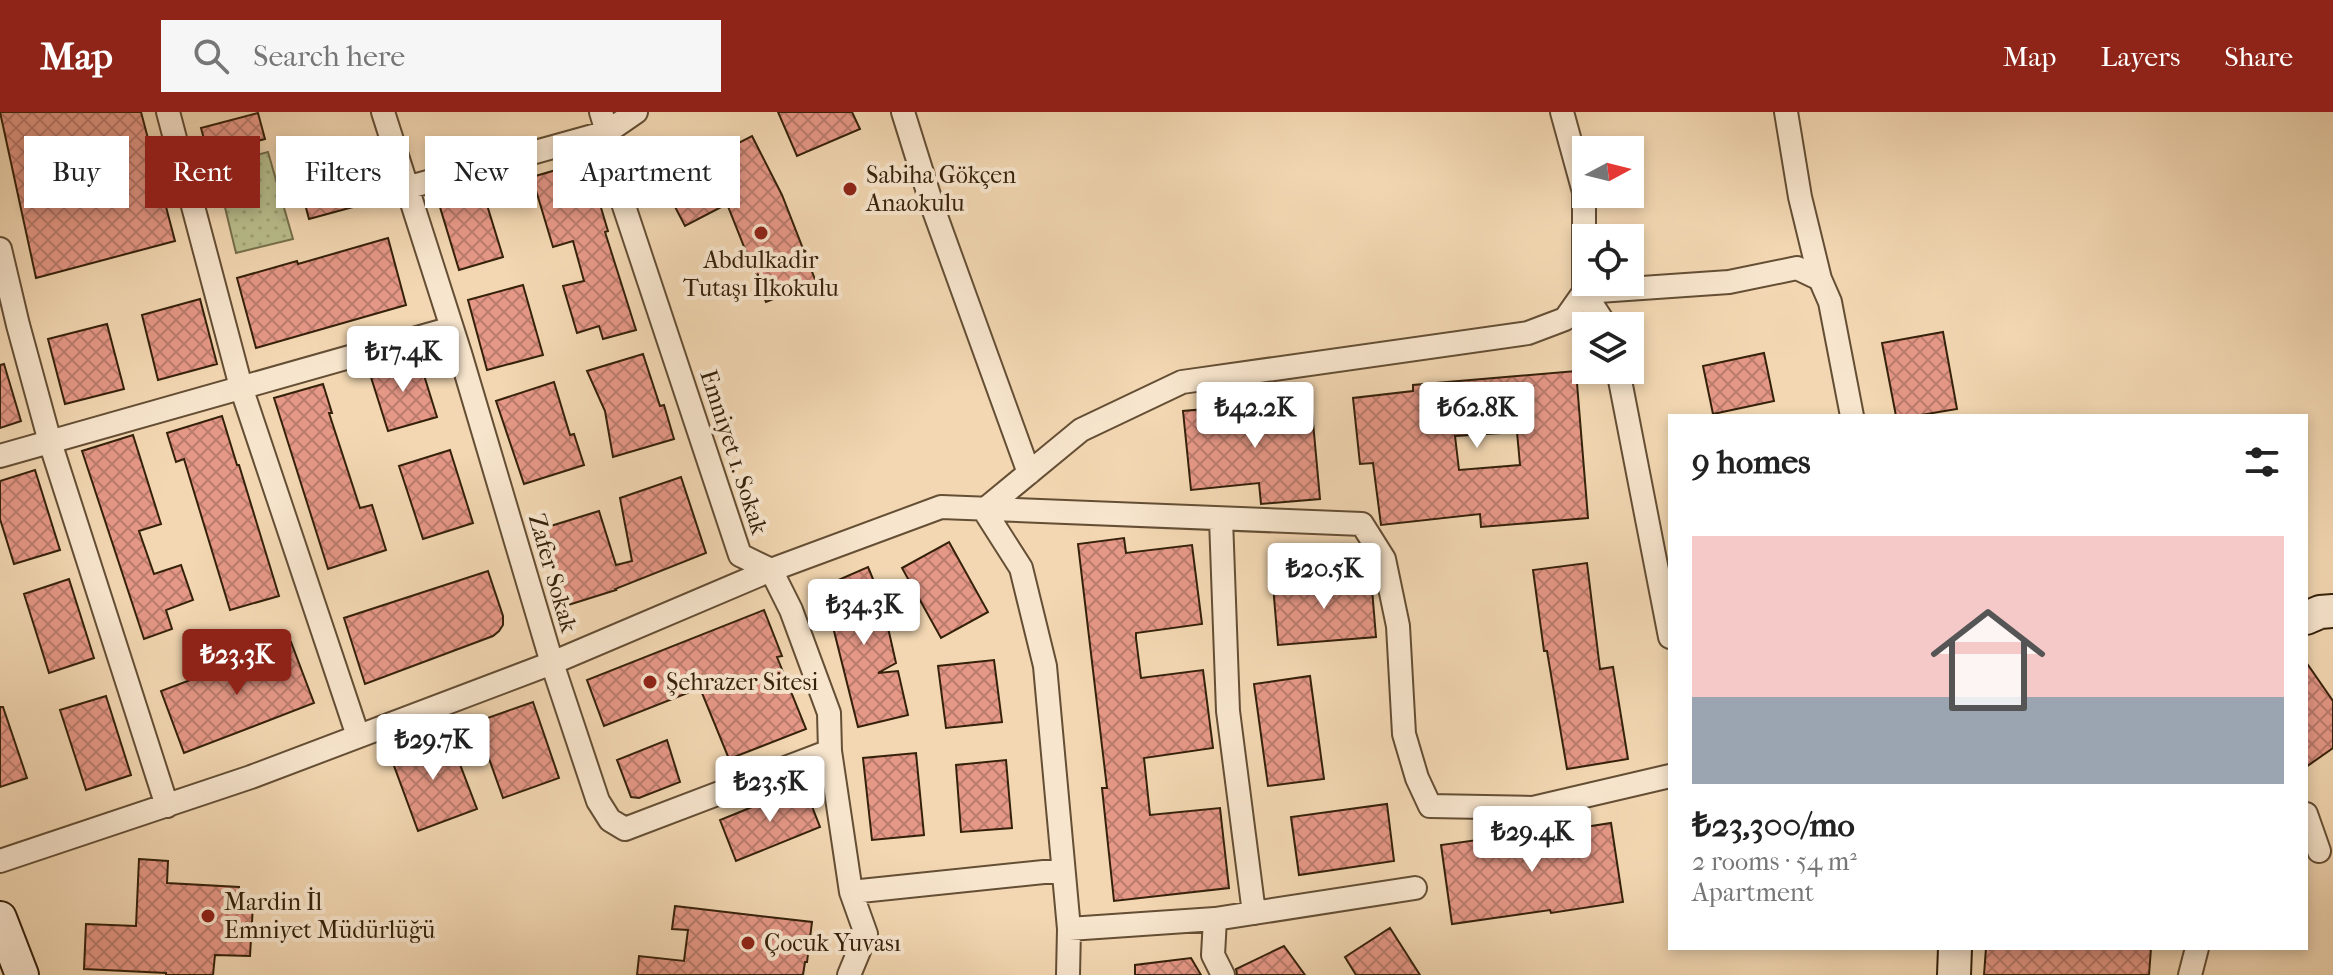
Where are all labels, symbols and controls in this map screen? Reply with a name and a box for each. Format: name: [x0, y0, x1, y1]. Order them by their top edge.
search box: [161, 20, 721, 92]
text: Map: [40, 34, 113, 79]
icon: search: [189, 34, 233, 78]
text: Search here: [253, 39, 405, 74]
text: Map: [2003, 40, 2056, 73]
text: Layers: [2100, 40, 2180, 73]
text: Share: [2224, 40, 2293, 73]
chip: Buy: [24, 136, 129, 208]
chip: Rent: [145, 136, 260, 208]
chip: Filters: [276, 136, 409, 208]
chip: New: [425, 136, 537, 208]
chip: Apartment: [553, 136, 740, 208]
north arrow: [1572, 136, 1644, 208]
map controls: [1572, 136, 1644, 384]
place label: Sabiha Gökçen Anaokulu: [865, 161, 1016, 217]
marker: Sabiha Gökçen Anaokulu: [841, 180, 859, 198]
marker: Abdulkadir Tutaşı İlkokulu: [752, 224, 770, 242]
button: locate: [1572, 224, 1644, 296]
place label: Abdulkadir Tutaşı İlkokulu: [683, 246, 839, 303]
button: layers: [1572, 312, 1644, 384]
pin: ₺17.4K: [338, 326, 468, 394]
text: ₺17.4K: [365, 336, 441, 367]
street label: Emniyet 1. Sokak: [694, 366, 774, 539]
pin: ₺42.2K: [1190, 382, 1320, 450]
pin: ₺62.8K: [1412, 382, 1542, 450]
text: ₺42.2K: [1215, 392, 1295, 423]
text: ₺62.8K: [1437, 392, 1517, 423]
icon: filters: [2240, 440, 2284, 484]
text: 9 homes: [1692, 442, 1811, 482]
street label: Zafer Sokak: [523, 510, 583, 636]
pin: ₺20.5K: [1259, 543, 1389, 611]
text: ₺20.5K: [1286, 553, 1362, 584]
pin: ₺34.3K: [799, 579, 929, 647]
icon: home: [1916, 588, 2060, 732]
text: ₺34.3K: [826, 589, 902, 620]
pin: ₺23.3K: [172, 629, 302, 697]
text: ₺23.3K: [200, 639, 274, 670]
place label: Şehrazer Sitesi: [666, 668, 818, 696]
marker: Şehrazer Sitesi: [641, 673, 659, 691]
pin: ₺29.7K: [368, 714, 498, 782]
text: ₺29.7K: [395, 724, 471, 755]
pin: ₺23.5K: [705, 756, 835, 824]
text: ₺23.5K: [733, 766, 807, 797]
text: ₺23,300/mo: [1692, 805, 1855, 845]
pin: ₺29.4K: [1467, 806, 1597, 874]
text: ₺29.4K: [1491, 816, 1573, 847]
text: 2 rooms · 54 m²: [1692, 846, 1857, 877]
text: Apartment: [1692, 877, 1814, 908]
place label: Mardin İl Emniyet Müdürlüğü: [224, 887, 436, 944]
marker: Mardin İl Emniyet Müdürlüğü: [199, 907, 217, 925]
place label: Çocuk Yuvası: [764, 929, 901, 957]
marker: Çocuk Yuvası: [739, 934, 757, 952]

